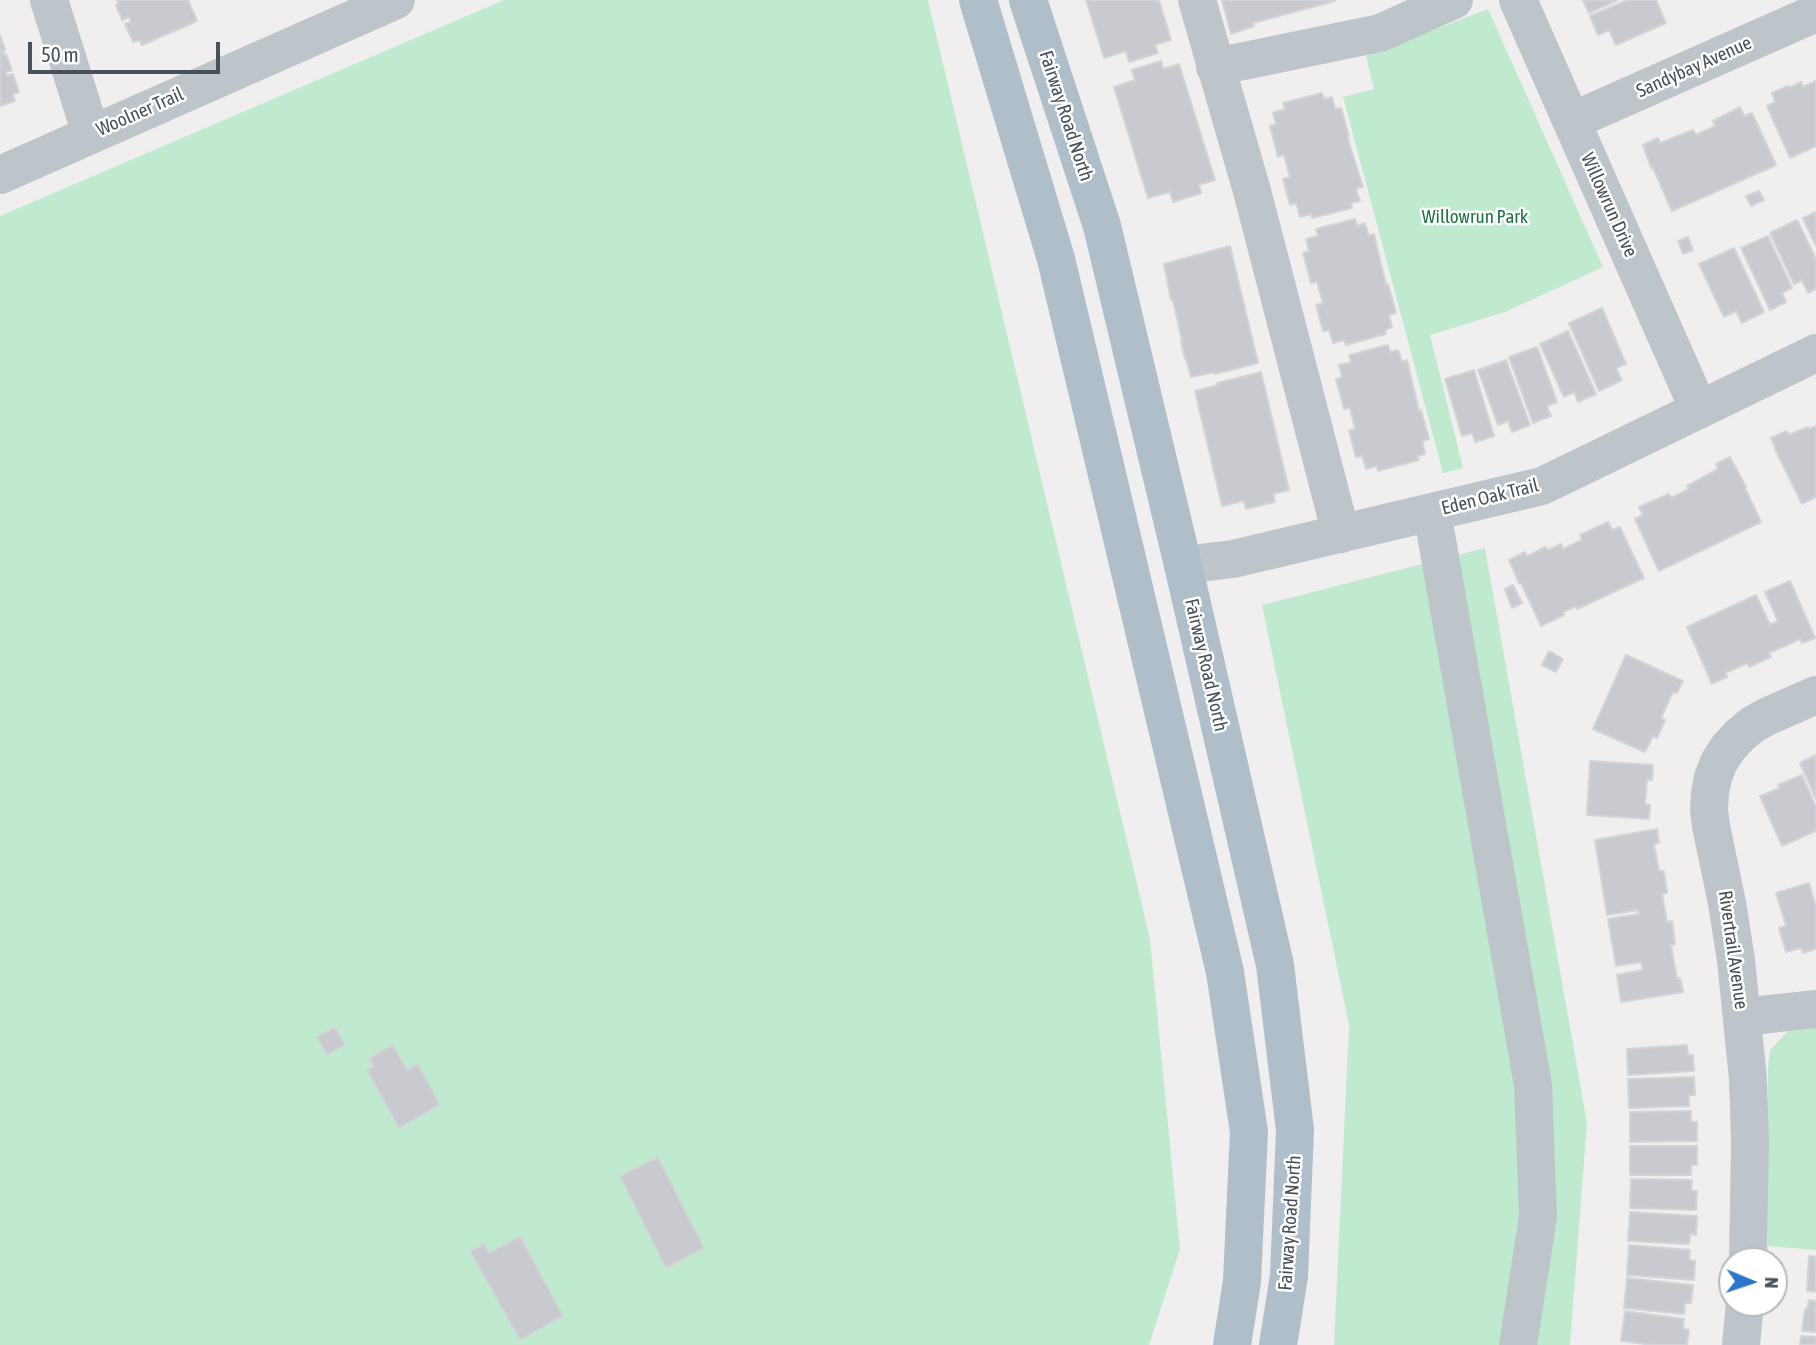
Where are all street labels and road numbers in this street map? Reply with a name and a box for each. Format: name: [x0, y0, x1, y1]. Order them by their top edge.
street label: Sandybay Avenue: [1633, 31, 1755, 103]
street label: Fairway Road North: [1034, 48, 1098, 184]
street label: Woolner Trail: [93, 83, 187, 141]
street label: Willowrun Drive: [1576, 149, 1642, 261]
street label: Eden Oak Trail: [1439, 474, 1541, 520]
street label: Fairway Road North: [1180, 596, 1232, 734]
street label: Rivertrail Avenue: [1713, 889, 1753, 1011]
street label: Fairway Road North: [1274, 1155, 1306, 1291]

